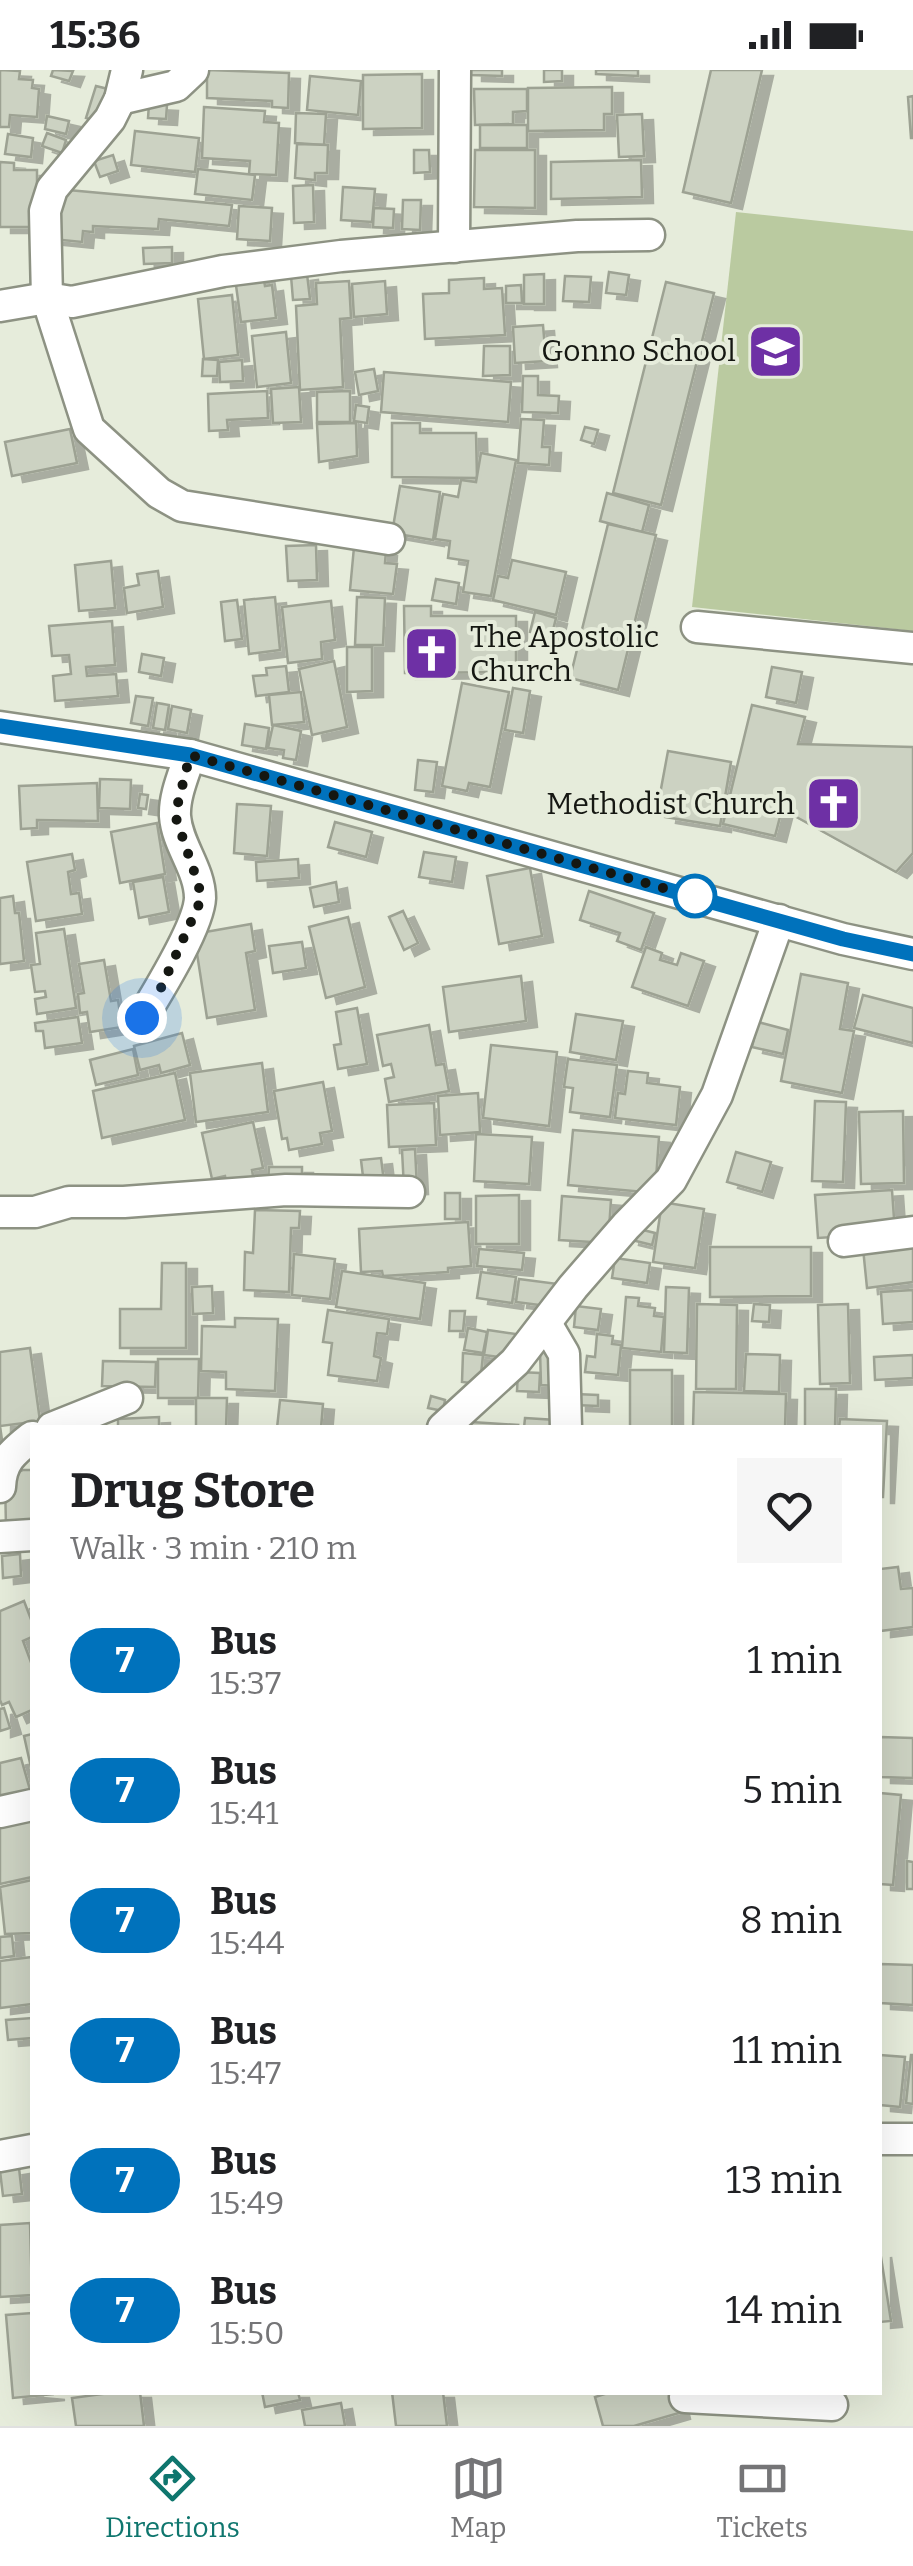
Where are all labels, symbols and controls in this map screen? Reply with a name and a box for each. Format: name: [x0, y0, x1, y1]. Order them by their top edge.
text: 15:36: [50, 12, 140, 58]
school or university icon: Gonno School: [745, 321, 805, 381]
place label: Gonno School: [541, 333, 736, 369]
place label: The Apostolic Church: [470, 619, 659, 689]
church icon: The Apostolic Church: [401, 624, 461, 684]
church icon: Methodist Church: [804, 774, 864, 834]
place label: Methodist Church: [546, 786, 795, 822]
unlabelled marker: [674, 875, 716, 917]
your location: [117, 993, 167, 1043]
button: heart: [737, 1458, 842, 1563]
text: Drug Store: [70, 1462, 315, 1520]
text: Walk · 3 min · 210 m: [70, 1529, 357, 1567]
text: Bus: [210, 1618, 277, 1664]
text: 1 min: [747, 1637, 842, 1683]
text: 7: [116, 1639, 134, 1681]
text: 15:37: [210, 1664, 281, 1702]
text: Bus: [210, 1748, 277, 1794]
text: 5 min: [742, 1767, 842, 1813]
text: 7: [116, 1769, 134, 1811]
text: 15:41: [210, 1794, 279, 1832]
text: Bus: [210, 1878, 277, 1924]
text: 8 min: [740, 1897, 842, 1943]
text: 7: [116, 1899, 134, 1941]
text: 15:44: [210, 1924, 284, 1962]
text: Bus: [210, 2008, 277, 2054]
text: 11 min: [732, 2027, 842, 2073]
text: 7: [116, 2029, 134, 2071]
text: 15:47: [210, 2054, 281, 2092]
text: Bus: [210, 2138, 277, 2184]
text: 13 min: [726, 2157, 842, 2203]
text: 7: [116, 2159, 134, 2201]
text: 15:49: [210, 2184, 284, 2222]
text: Bus: [210, 2268, 277, 2314]
text: 14 min: [725, 2287, 842, 2333]
text: 7: [116, 2289, 134, 2331]
text: 15:50: [210, 2314, 284, 2352]
tab: Directions: [105, 2451, 240, 2544]
tab: Map: [450, 2451, 506, 2544]
tab: Tickets: [717, 2451, 808, 2544]

